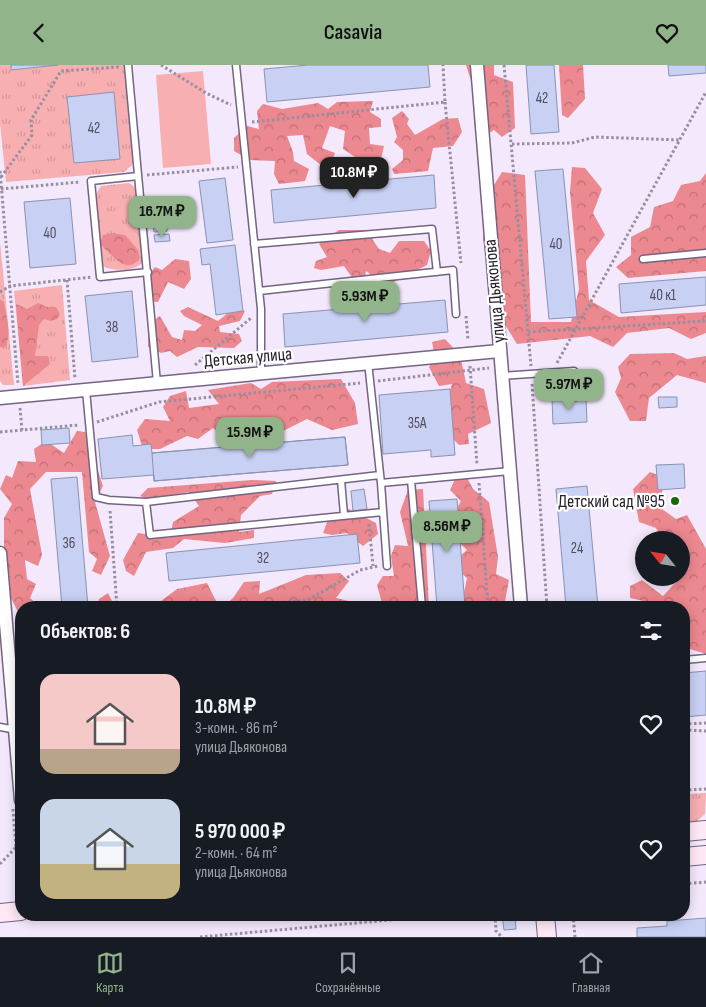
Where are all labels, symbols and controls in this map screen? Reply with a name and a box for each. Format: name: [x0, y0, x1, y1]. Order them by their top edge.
icon: back: [25, 19, 53, 47]
text: Casavia: [324, 19, 382, 46]
icon: heart: [653, 19, 681, 47]
house number: 42: [536, 89, 548, 108]
house number: 42: [88, 119, 100, 138]
pin: 10.8M ₽: [308, 157, 400, 199]
text: 10.8M ₽: [331, 163, 377, 182]
pin: 16.7M ₽: [116, 195, 208, 238]
text: 16.7M ₽: [139, 202, 185, 221]
house number: 40: [44, 224, 56, 243]
house number: 40: [550, 235, 562, 254]
street label: улица Дьяконова: [480, 238, 509, 344]
pin: 5.93M ₽: [319, 281, 411, 323]
house number: 40 к1: [650, 286, 677, 305]
text: 5.93M ₽: [341, 287, 389, 306]
house number: 38: [106, 318, 118, 337]
street label: Детская улица: [203, 343, 293, 372]
pin: 5.97M ₽: [523, 369, 615, 411]
text: 5.97M ₽: [546, 375, 592, 394]
house number: 35А: [408, 414, 427, 433]
pin: 15.9M ₽: [204, 417, 296, 459]
text: 15.9M ₽: [227, 423, 273, 442]
place label: Детский сад №95: [558, 491, 665, 512]
marker: Детский сад №95: [669, 495, 681, 507]
pin: 8.56M ₽: [401, 511, 493, 553]
text: 8.56M ₽: [423, 517, 471, 536]
north arrow: [635, 531, 690, 586]
map controls: [635, 531, 690, 586]
house number: 36: [63, 534, 75, 553]
house number: 24: [571, 539, 583, 558]
house number: 32: [257, 549, 269, 568]
icon: filters: [637, 617, 665, 645]
text: Объектов: 6: [40, 619, 130, 644]
icon: home: [80, 694, 140, 754]
text: 10.8M ₽: [195, 694, 256, 719]
icon: heart: [637, 710, 665, 738]
text: 3-комн. · 86 m²: [195, 719, 278, 738]
text: улица Дьяконова: [195, 738, 287, 757]
icon: home: [80, 819, 140, 879]
text: 5 970 000 ₽: [195, 819, 285, 844]
icon: heart: [637, 835, 665, 863]
text: 2-комн. · 64 m²: [195, 844, 278, 863]
text: улица Дьяконова: [195, 863, 287, 882]
tab: Карта: [96, 949, 124, 996]
tab: Сохранённые: [315, 949, 381, 996]
tab: Главная: [572, 949, 610, 996]

